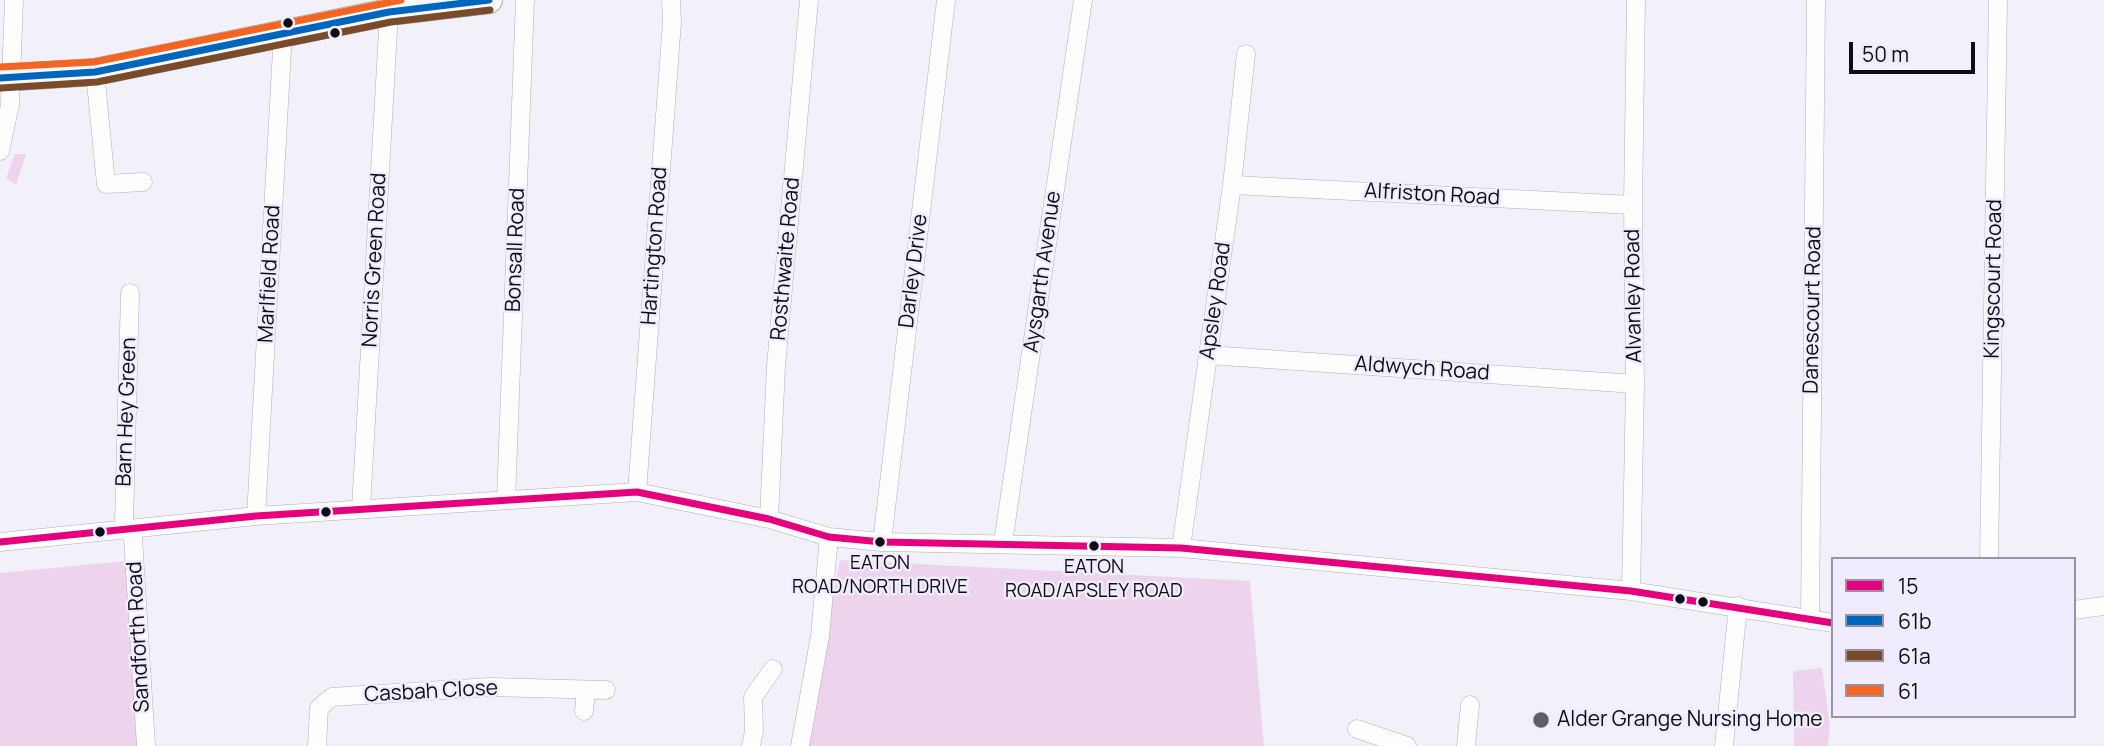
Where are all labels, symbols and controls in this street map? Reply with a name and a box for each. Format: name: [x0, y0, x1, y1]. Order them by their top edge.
unlabelled marker: [281, 16, 295, 30]
unlabelled marker: [328, 26, 342, 40]
scale bar: [1852, 28, 1978, 72]
text: 50 m: [1862, 40, 1909, 68]
street label: Hartington Road: [637, 166, 673, 326]
street label: Norris Green Road: [358, 172, 392, 348]
street label: Rosthwaite Road: [766, 176, 806, 342]
street label: Alfriston Road: [1363, 179, 1501, 211]
street label: Bonsall Road: [501, 187, 531, 313]
street label: Aysgarth Avenue: [1019, 190, 1067, 354]
street label: Kingscourt Road: [1980, 199, 2008, 359]
street label: Marlfield Road: [254, 204, 286, 344]
street label: Darley Drive: [895, 213, 933, 329]
street label: Danescourt Road: [1799, 226, 1827, 394]
street label: Alvanley Road: [1620, 229, 1648, 363]
street label: Apsley Road: [1195, 240, 1237, 362]
street label: Barn Hey Green: [112, 337, 142, 487]
street label: Aldwych Road: [1354, 352, 1490, 386]
unlabelled marker: [319, 505, 333, 519]
unlabelled marker: [93, 525, 107, 539]
marker: EATON ROAD/NORTH DRIVE: [873, 535, 887, 549]
marker: EATON ROAD/APSLEY ROAD: [1087, 539, 1101, 553]
place label: EATON ROAD/NORTH DRIVE: [792, 553, 968, 597]
place label: EATON ROAD/APSLEY ROAD: [1005, 557, 1183, 601]
legend: [1831, 557, 2076, 718]
street label: Sandforth Road: [122, 561, 156, 713]
text: 15: [1898, 572, 1918, 600]
unlabelled marker: [1673, 592, 1687, 606]
unlabelled marker: [1696, 595, 1710, 609]
text: 61b: [1898, 607, 1931, 635]
text: 61a: [1898, 642, 1931, 670]
street label: Casbah Close: [363, 676, 499, 708]
text: 61: [1898, 677, 1919, 705]
place label: Alder Grange Nursing Home: [1557, 707, 1823, 733]
marker: Alder Grange Nursing Home: [1531, 710, 1551, 730]

